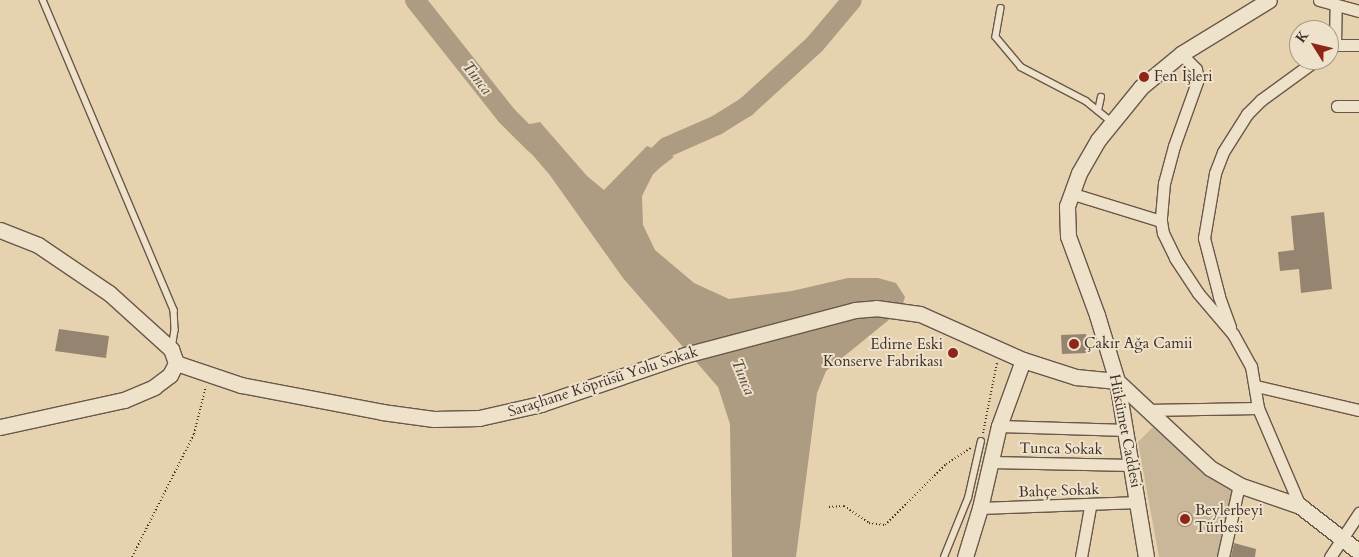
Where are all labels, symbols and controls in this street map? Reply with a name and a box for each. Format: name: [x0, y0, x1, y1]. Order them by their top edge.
north arrow: [1289, 20, 1339, 70]
text: K: [1291, 26, 1313, 47]
water label: Tunca: [458, 57, 496, 99]
place label: Fen İşleri: [1154, 68, 1212, 86]
marker: Fen İşleri: [1138, 71, 1150, 83]
place label: Edirne Eski Konserve Fabrikası: [823, 335, 943, 370]
place label: Çakır Ağa Camii: [1084, 335, 1192, 353]
marker: Çakır Ağa Camii: [1068, 338, 1080, 350]
street label: Saraçhane Köprüsü Yolu Sokak: [506, 343, 700, 421]
marker: Edirne Eski Konserve Fabrikası: [947, 347, 959, 359]
water label: Tunca: [727, 356, 759, 398]
street label: Hükümet Caddesi: [1105, 373, 1145, 489]
street label: Tunca Sokak: [1019, 439, 1103, 459]
street label: Bahçe Sokak: [1018, 481, 1100, 501]
place label: Beylerbeyi Türbesi: [1195, 501, 1263, 536]
marker: Beylerbeyi Türbesi: [1179, 513, 1191, 525]

